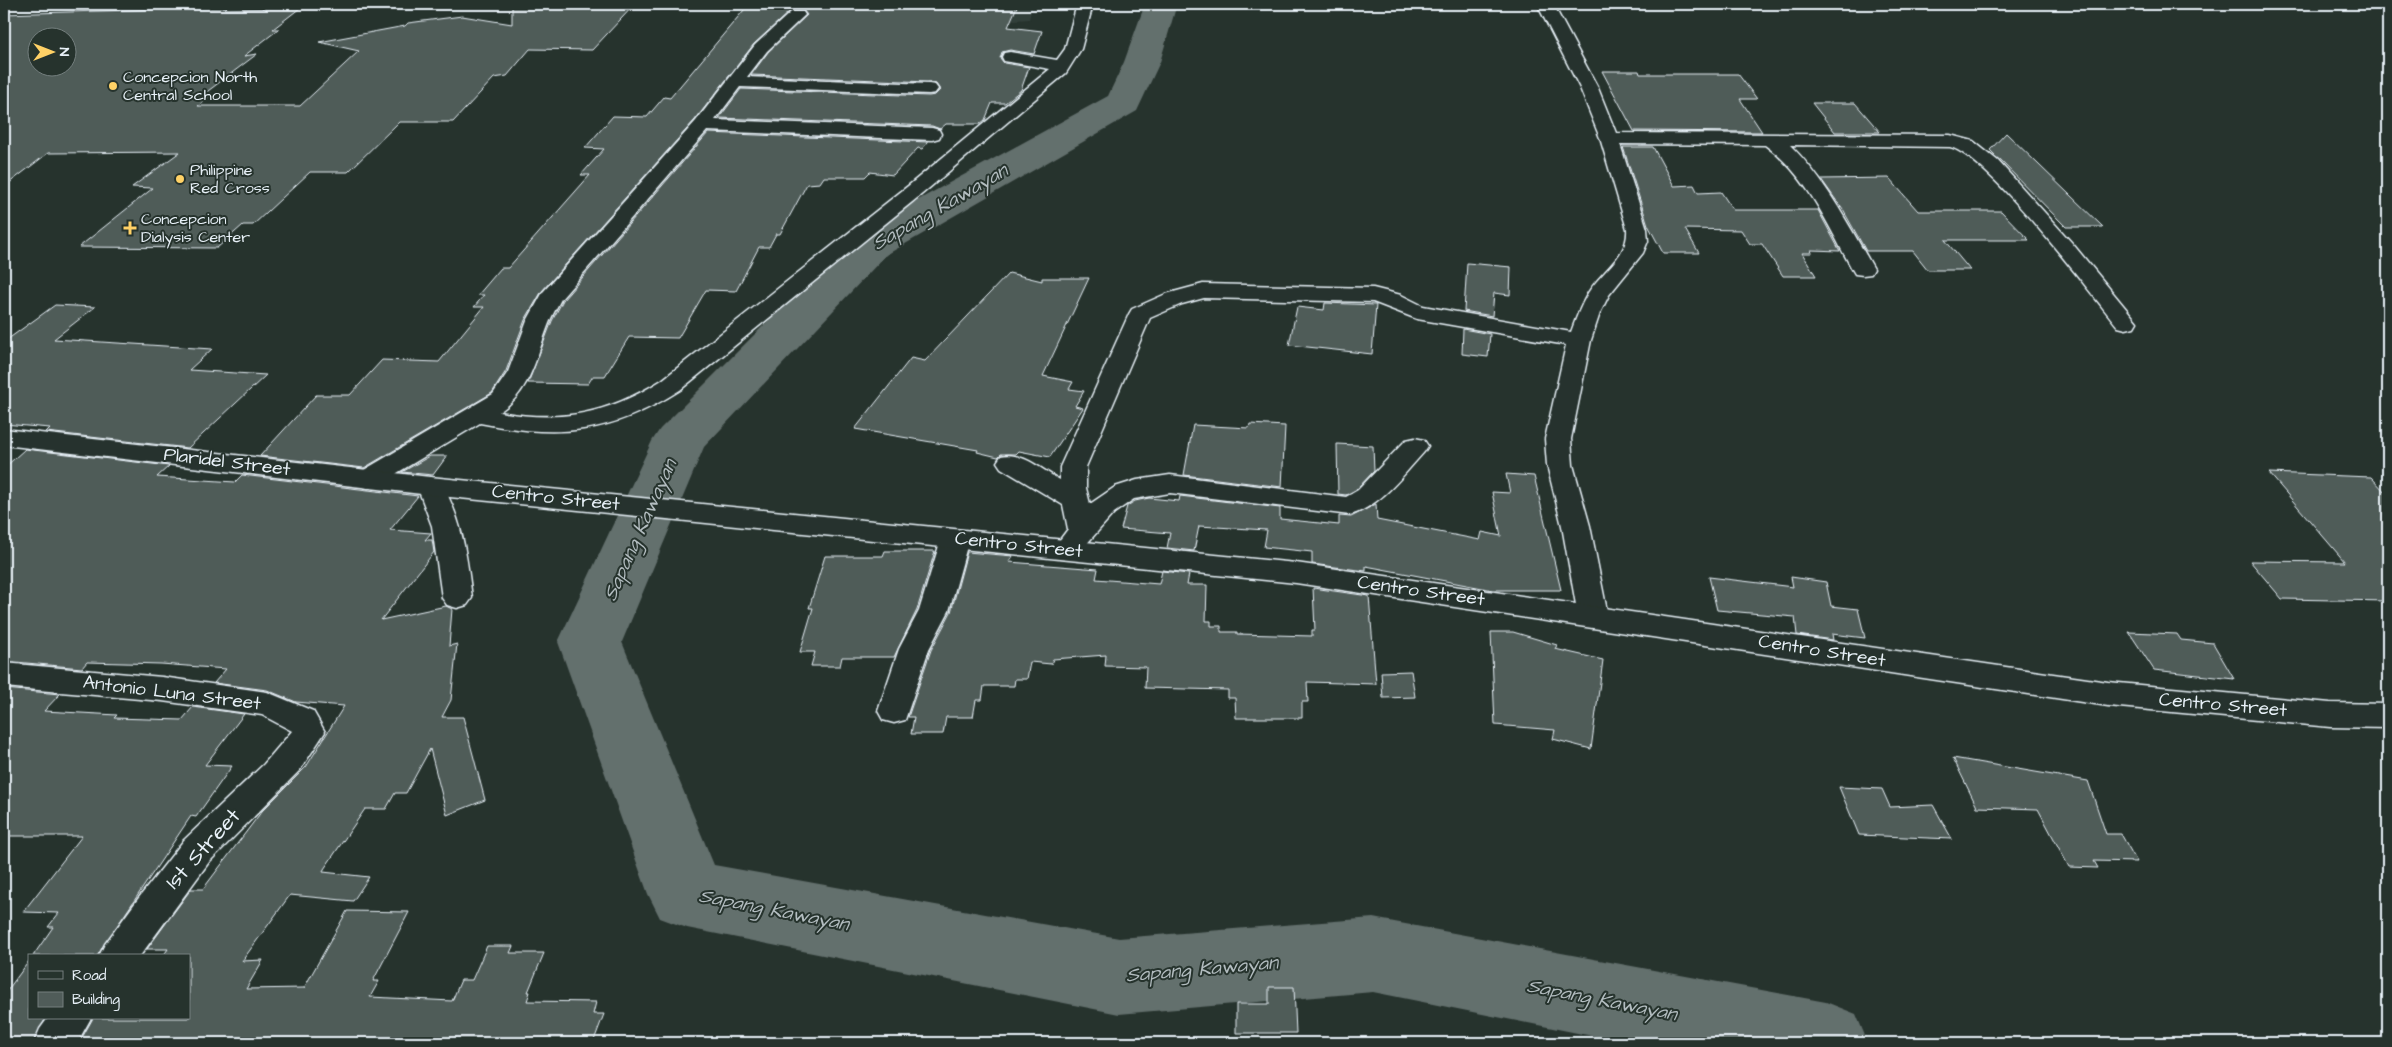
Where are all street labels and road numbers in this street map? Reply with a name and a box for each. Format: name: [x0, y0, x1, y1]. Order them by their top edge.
street label: Plaridel Street: [162, 441, 292, 483]
street label: Centro Street: [491, 478, 622, 518]
street label: Centro Street: [954, 525, 1085, 565]
street label: Centro Street: [1356, 569, 1487, 613]
street label: Centro Street: [1757, 628, 1888, 674]
street label: Antonio Luna Street: [82, 669, 263, 717]
street label: Centro Street: [2158, 686, 2288, 724]
street label: 1st Street: [158, 802, 248, 896]

